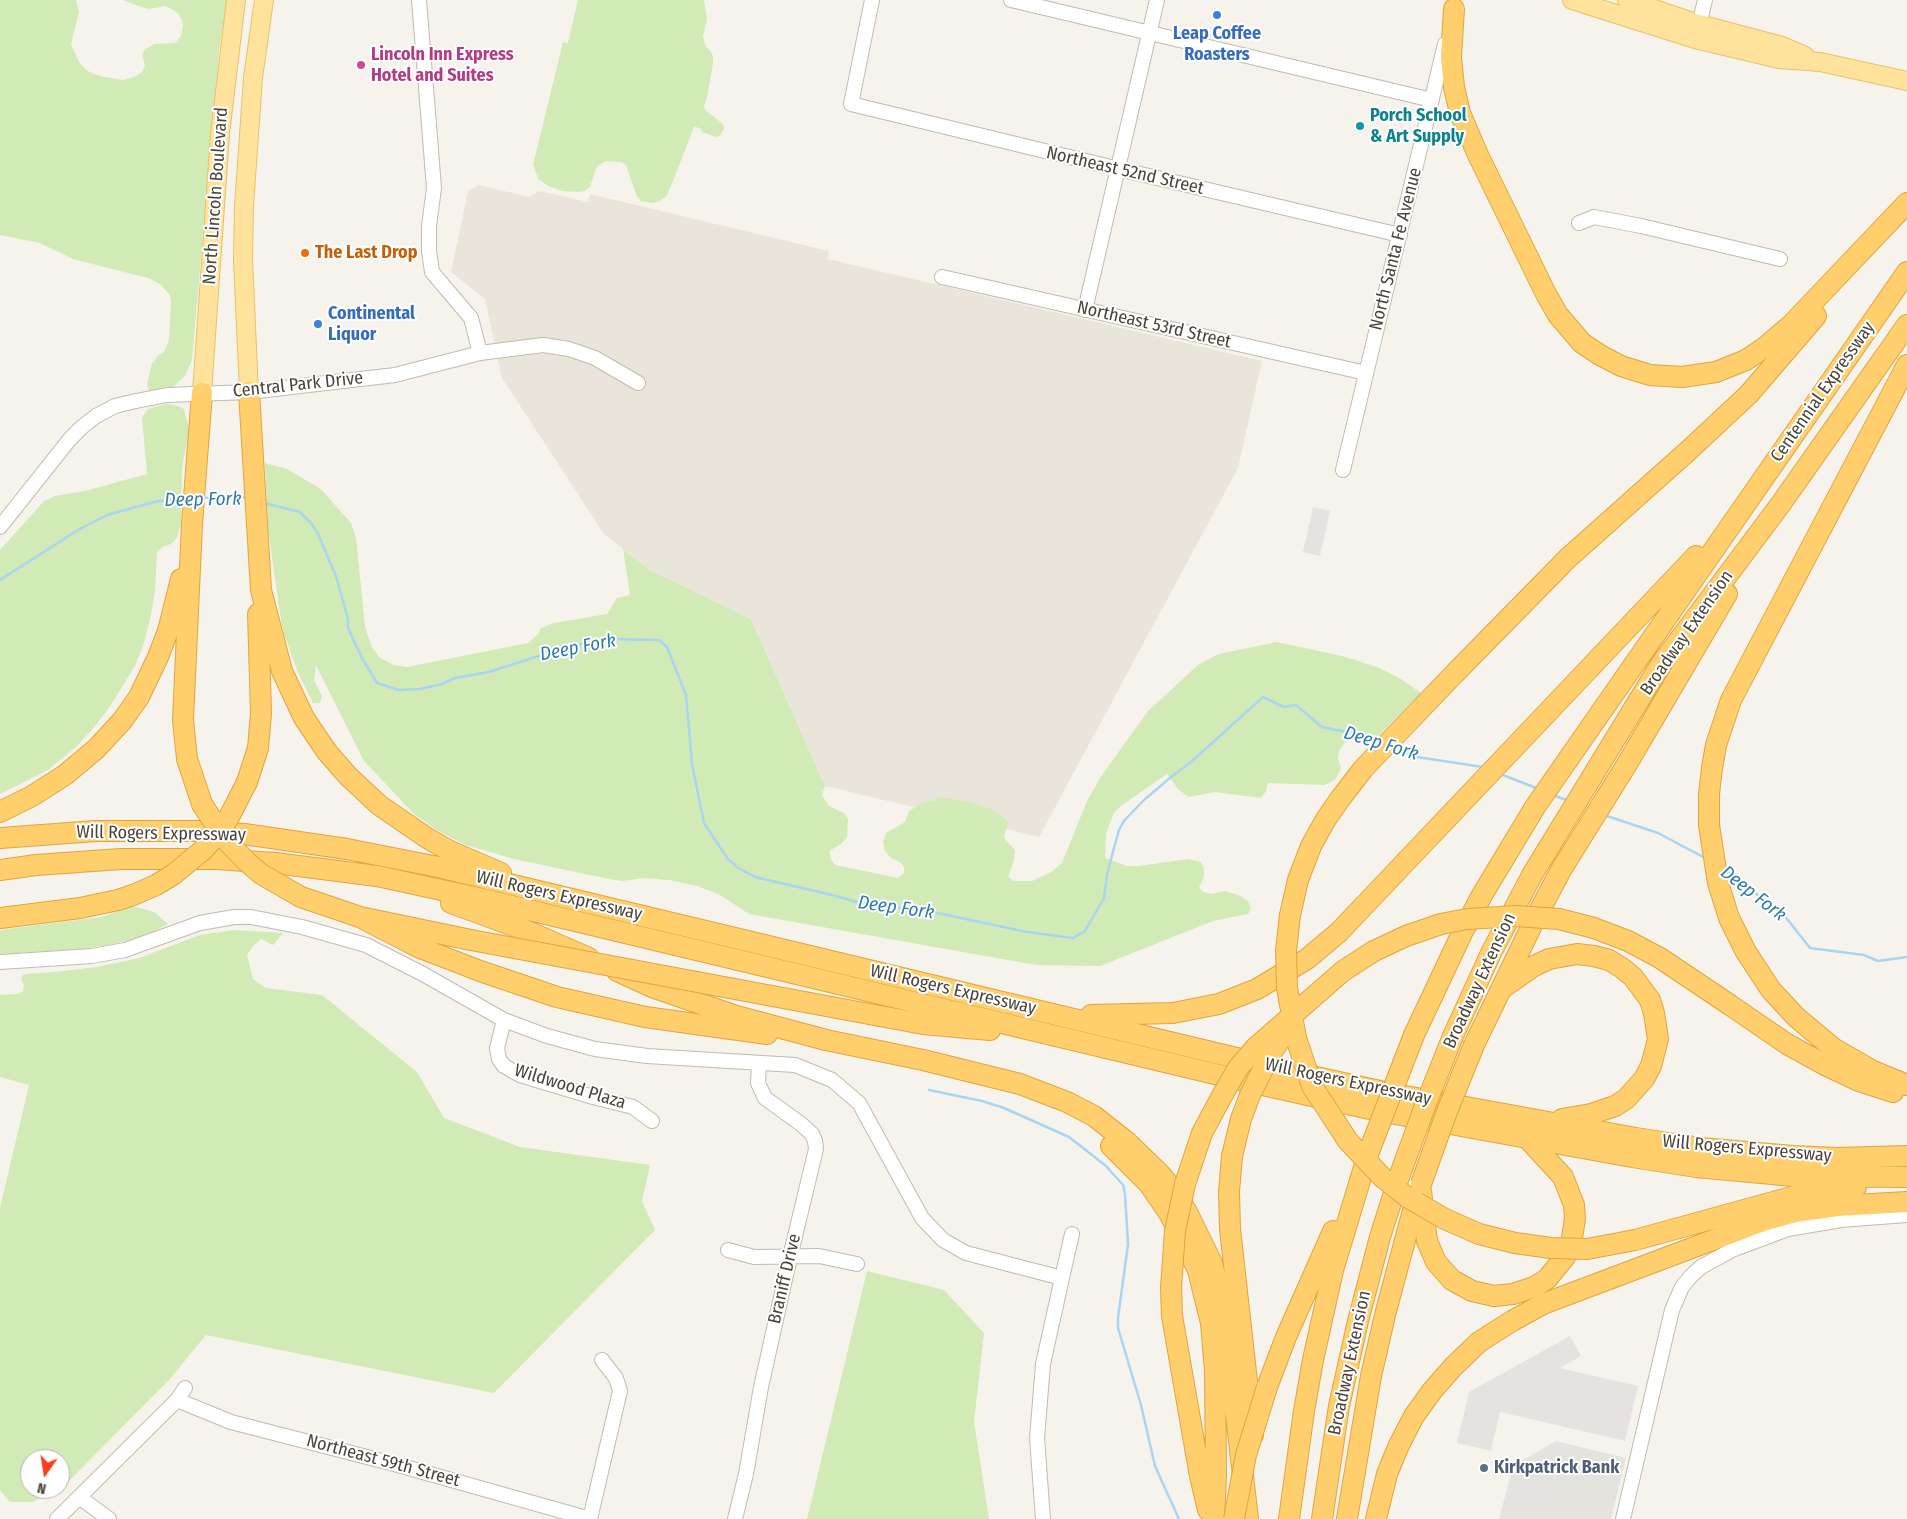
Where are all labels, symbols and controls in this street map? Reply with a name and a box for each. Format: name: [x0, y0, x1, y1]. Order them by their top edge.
marker: Leap Coffee Roasters: [1211, 9, 1223, 21]
place label: Leap Coffee Roasters: [1173, 23, 1261, 66]
place label: Lincoln Inn Express Hotel and Suites: [371, 44, 514, 86]
marker: Lincoln Inn Express Hotel and Suites: [355, 59, 367, 71]
place label: Porch School & Art Supply: [1370, 105, 1467, 148]
street label: North Lincoln Boulevard: [199, 107, 233, 285]
marker: Porch School & Art Supply: [1354, 120, 1366, 132]
street label: Northeast 52nd Street: [1044, 142, 1206, 200]
street label: North Santa Fe Avenue: [1365, 165, 1427, 333]
place label: The Last Drop: [315, 242, 417, 264]
marker: The Last Drop: [299, 247, 311, 259]
street label: Northeast 53rd Street: [1075, 297, 1233, 353]
place label: Continental Liquor: [328, 303, 415, 346]
marker: Continental Liquor: [312, 318, 324, 330]
street label: Centennial Expressway: [1766, 318, 1880, 466]
street label: Central Park Drive: [232, 367, 364, 403]
water label: Deep Fork: [164, 488, 242, 512]
street label: Broadway Extension: [1636, 566, 1738, 700]
water label: Deep Fork: [538, 629, 618, 667]
water label: Deep Fork: [1341, 722, 1421, 766]
street label: Will Rogers Expressway: [76, 822, 246, 846]
water label: Deep Fork: [1716, 861, 1790, 927]
street label: Will Rogers Expressway: [474, 866, 644, 926]
water label: Deep Fork: [856, 891, 936, 925]
street label: Broadway Extension: [1439, 910, 1521, 1052]
street label: Will Rogers Expressway: [868, 960, 1038, 1020]
street label: Will Rogers Expressway: [1263, 1054, 1433, 1110]
street label: Wildwood Plaza: [512, 1060, 628, 1114]
street label: Will Rogers Expressway: [1662, 1131, 1832, 1167]
street label: Braniff Drive: [764, 1232, 806, 1326]
street label: Broadway Extension: [1324, 1289, 1376, 1437]
street label: Northeast 59th Street: [304, 1430, 462, 1492]
north arrow: [20, 1449, 70, 1499]
place label: Kirkpatrick Bank: [1494, 1457, 1619, 1479]
marker: Kirkpatrick Bank: [1478, 1462, 1490, 1474]
text: N: [36, 1479, 48, 1497]

